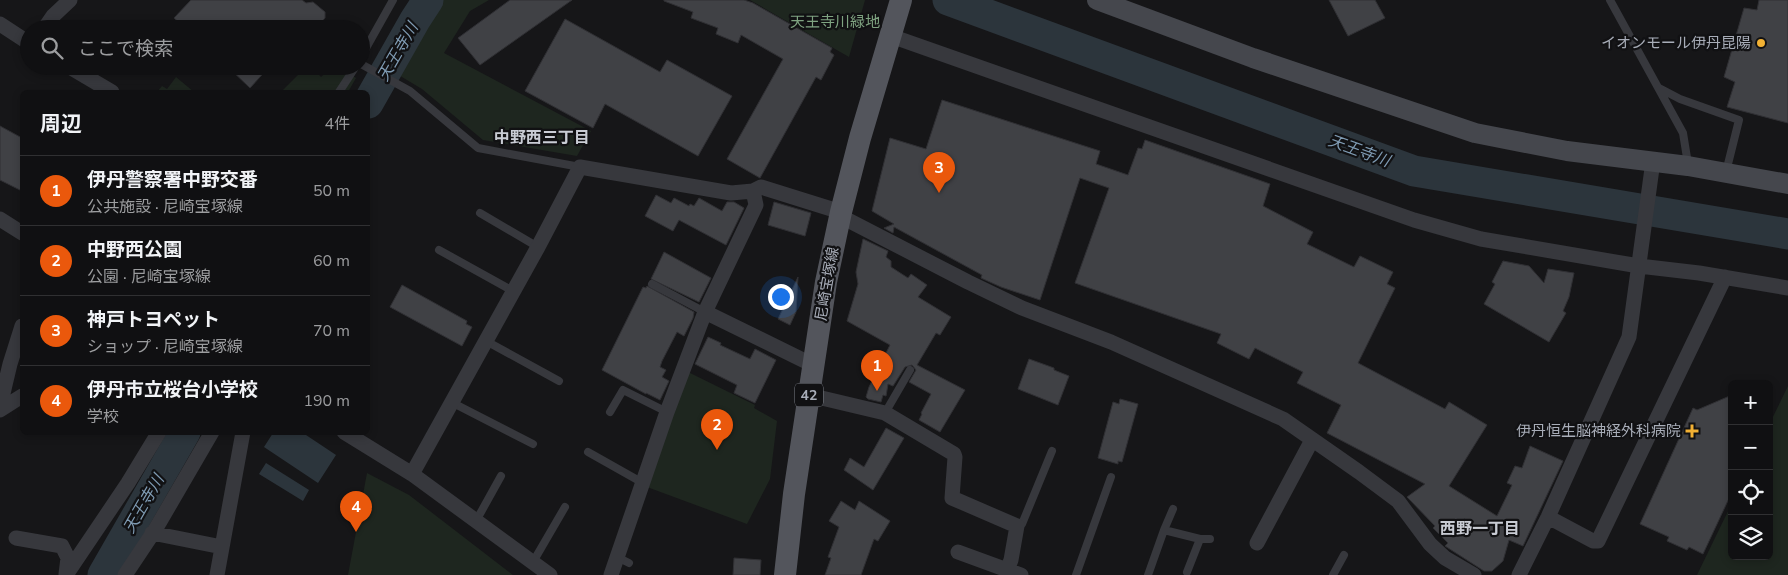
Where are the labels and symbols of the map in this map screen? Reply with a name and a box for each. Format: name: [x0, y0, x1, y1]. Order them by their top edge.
park label: 天王寺川緑地: [790, 12, 880, 32]
water label: 天王寺川: [372, 17, 425, 85]
place label: イオンモール伊丹昆陽: [1601, 33, 1751, 53]
marker: イオンモール伊丹昆陽: [1755, 37, 1767, 49]
district label: 中野西三丁目: [494, 127, 590, 149]
water label: 天王寺川: [1325, 130, 1395, 173]
pin: 3: [923, 152, 955, 193]
street label: 尼崎宝塚線: [811, 245, 843, 323]
your location: [768, 284, 794, 310]
pin: 1: [861, 350, 893, 391]
road number: 42: [795, 384, 823, 406]
pin: 2: [701, 409, 733, 450]
place label: 伊丹恒生脳神経外科病院: [1516, 421, 1681, 441]
marker: 伊丹恒生脳神経外科病院: [1685, 424, 1699, 438]
water label: 天王寺川: [118, 469, 171, 537]
pin: 4: [340, 491, 372, 532]
district label: 西野一丁目: [1440, 518, 1520, 540]

